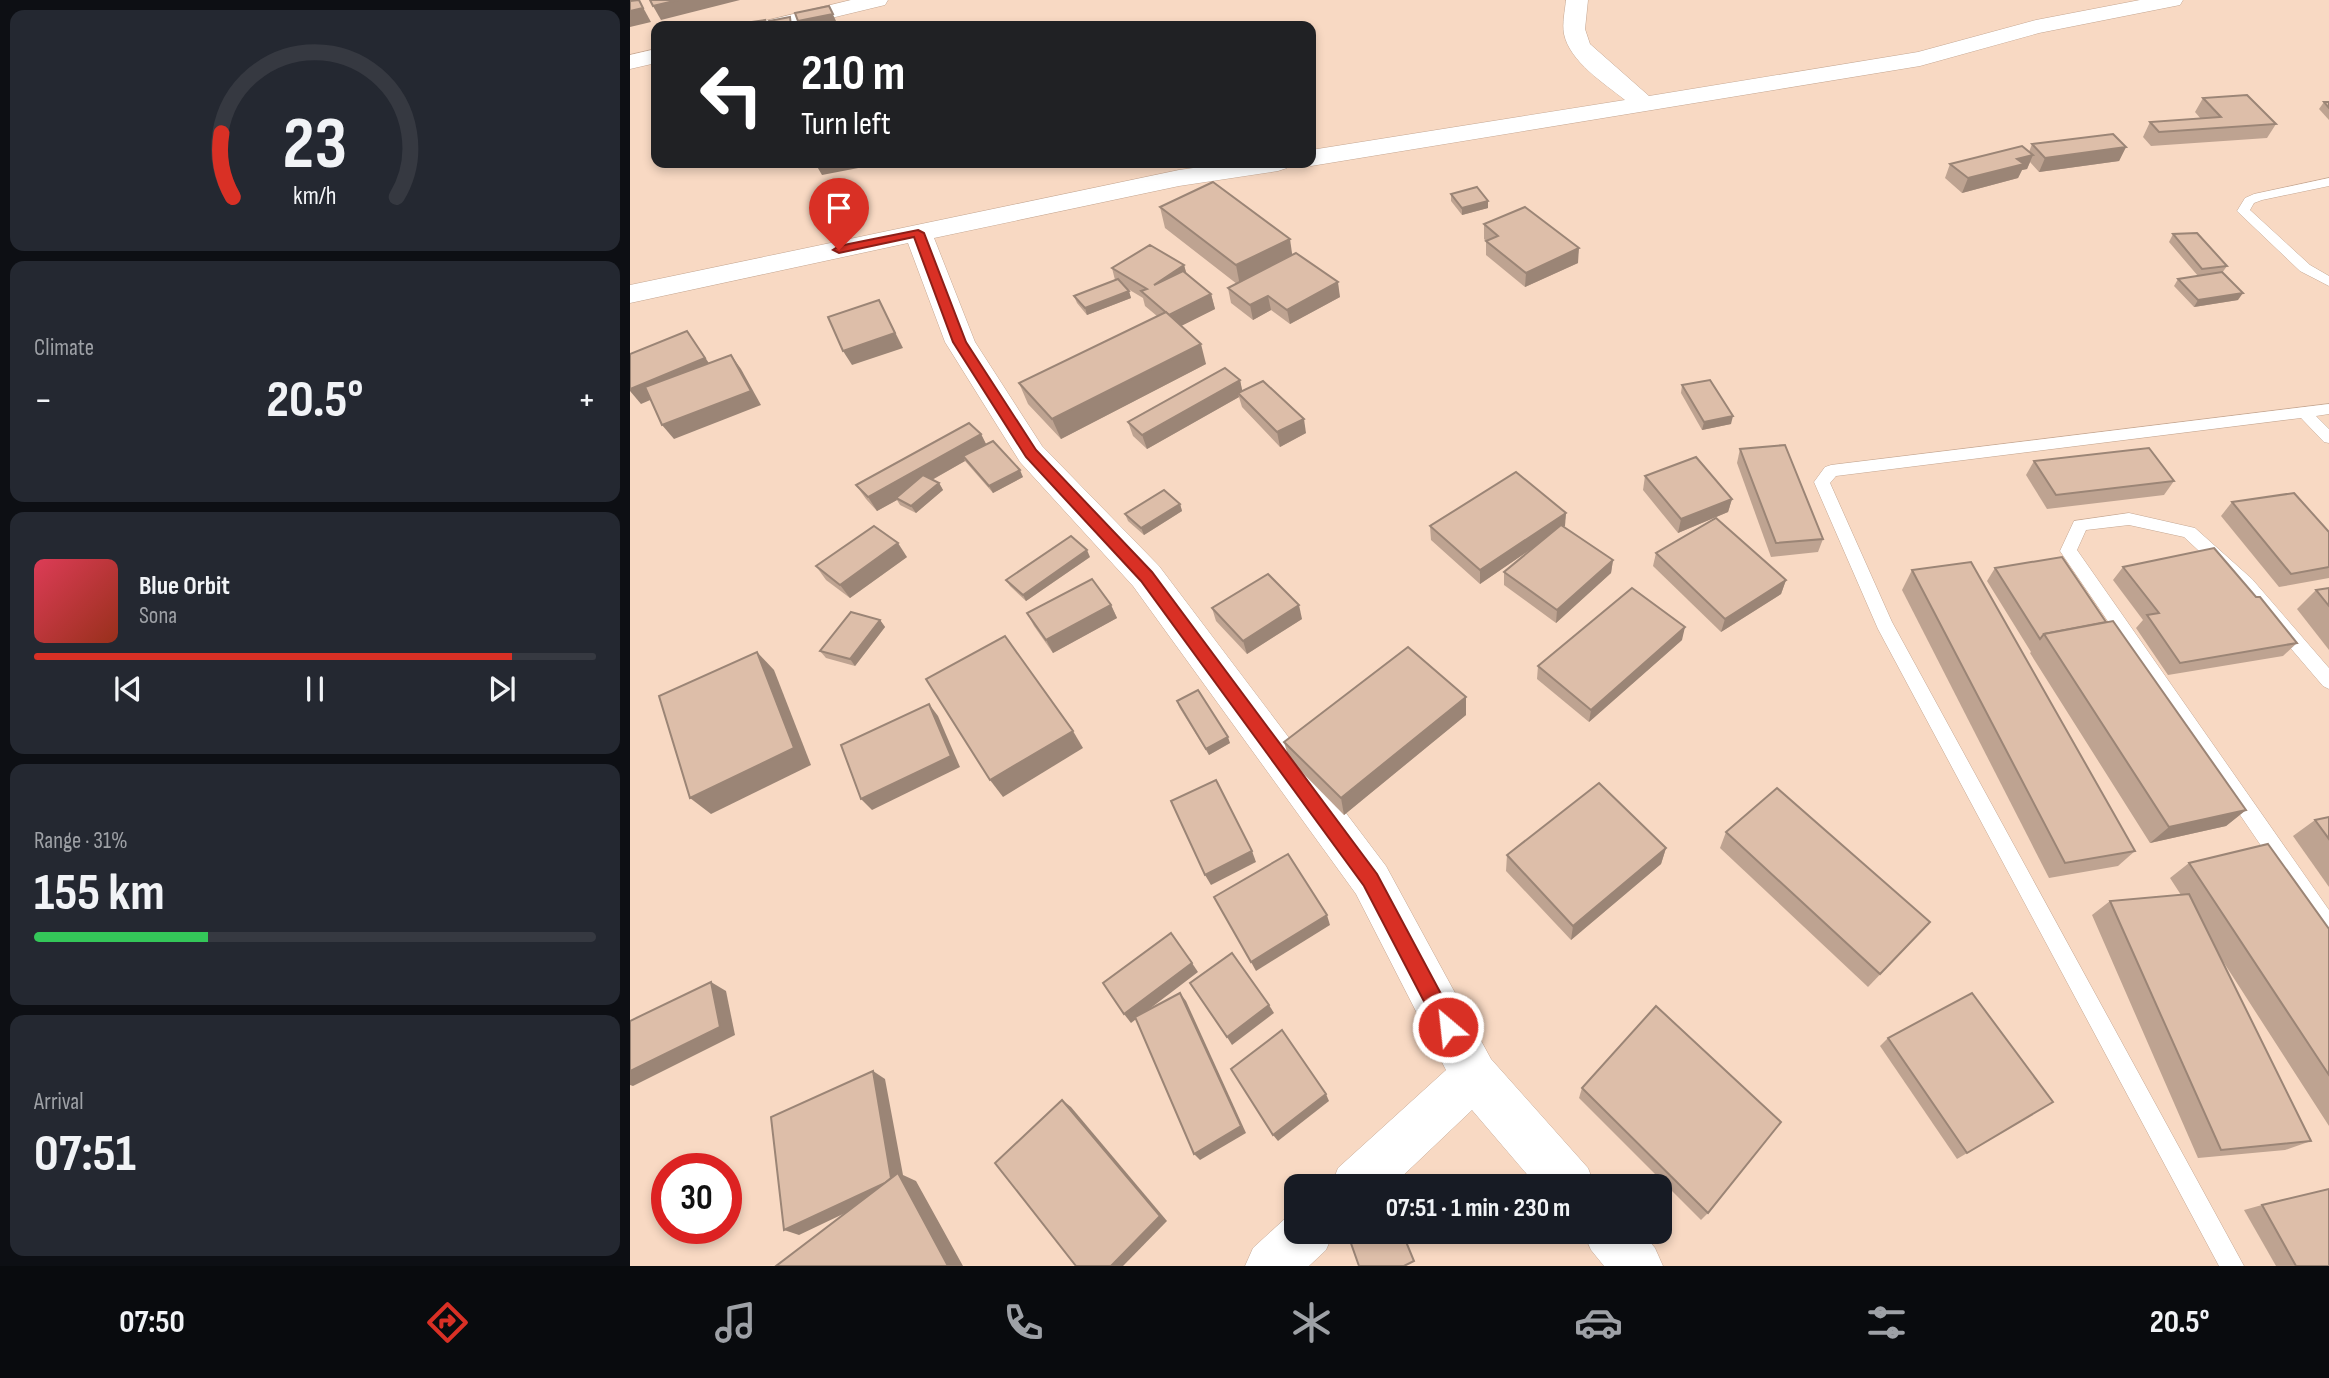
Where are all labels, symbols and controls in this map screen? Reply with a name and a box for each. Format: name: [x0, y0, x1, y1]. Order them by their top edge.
text: 210 m: [801, 45, 905, 104]
icon: left: [686, 49, 777, 140]
text: 23: [283, 101, 347, 189]
text: Turn left: [801, 105, 891, 144]
pin: [809, 178, 869, 250]
text: km/h: [293, 180, 337, 211]
icon: arrive: [820, 189, 858, 227]
text: Climate: [34, 334, 94, 362]
text: 20.5°: [266, 369, 364, 432]
text: −: [34, 378, 53, 423]
text: +: [577, 378, 596, 423]
text: Blue Orbit: [139, 571, 230, 602]
text: Sona: [139, 602, 177, 630]
icon: previous: [109, 670, 147, 708]
icon: pause: [296, 670, 334, 708]
icon: next: [483, 670, 521, 708]
text: Range · 31%: [34, 827, 128, 855]
text: 155 km: [34, 862, 165, 925]
position arrow: [1411, 990, 1485, 1064]
text: Arrival: [34, 1088, 83, 1116]
text: 07:51: [34, 1123, 136, 1186]
speed limit sign: 30: [651, 1153, 742, 1244]
text: 07:51 · 1 min · 230 m: [1386, 1193, 1570, 1224]
icon: directions: [423, 1298, 472, 1347]
icon: music: [711, 1298, 760, 1347]
icon: phone: [999, 1298, 1048, 1347]
icon: climate: [1287, 1298, 1336, 1347]
icon: car: [1574, 1298, 1623, 1347]
icon: filters: [1862, 1298, 1911, 1347]
text: 07:50: [119, 1303, 185, 1342]
text: 20.5°: [2150, 1303, 2210, 1342]

